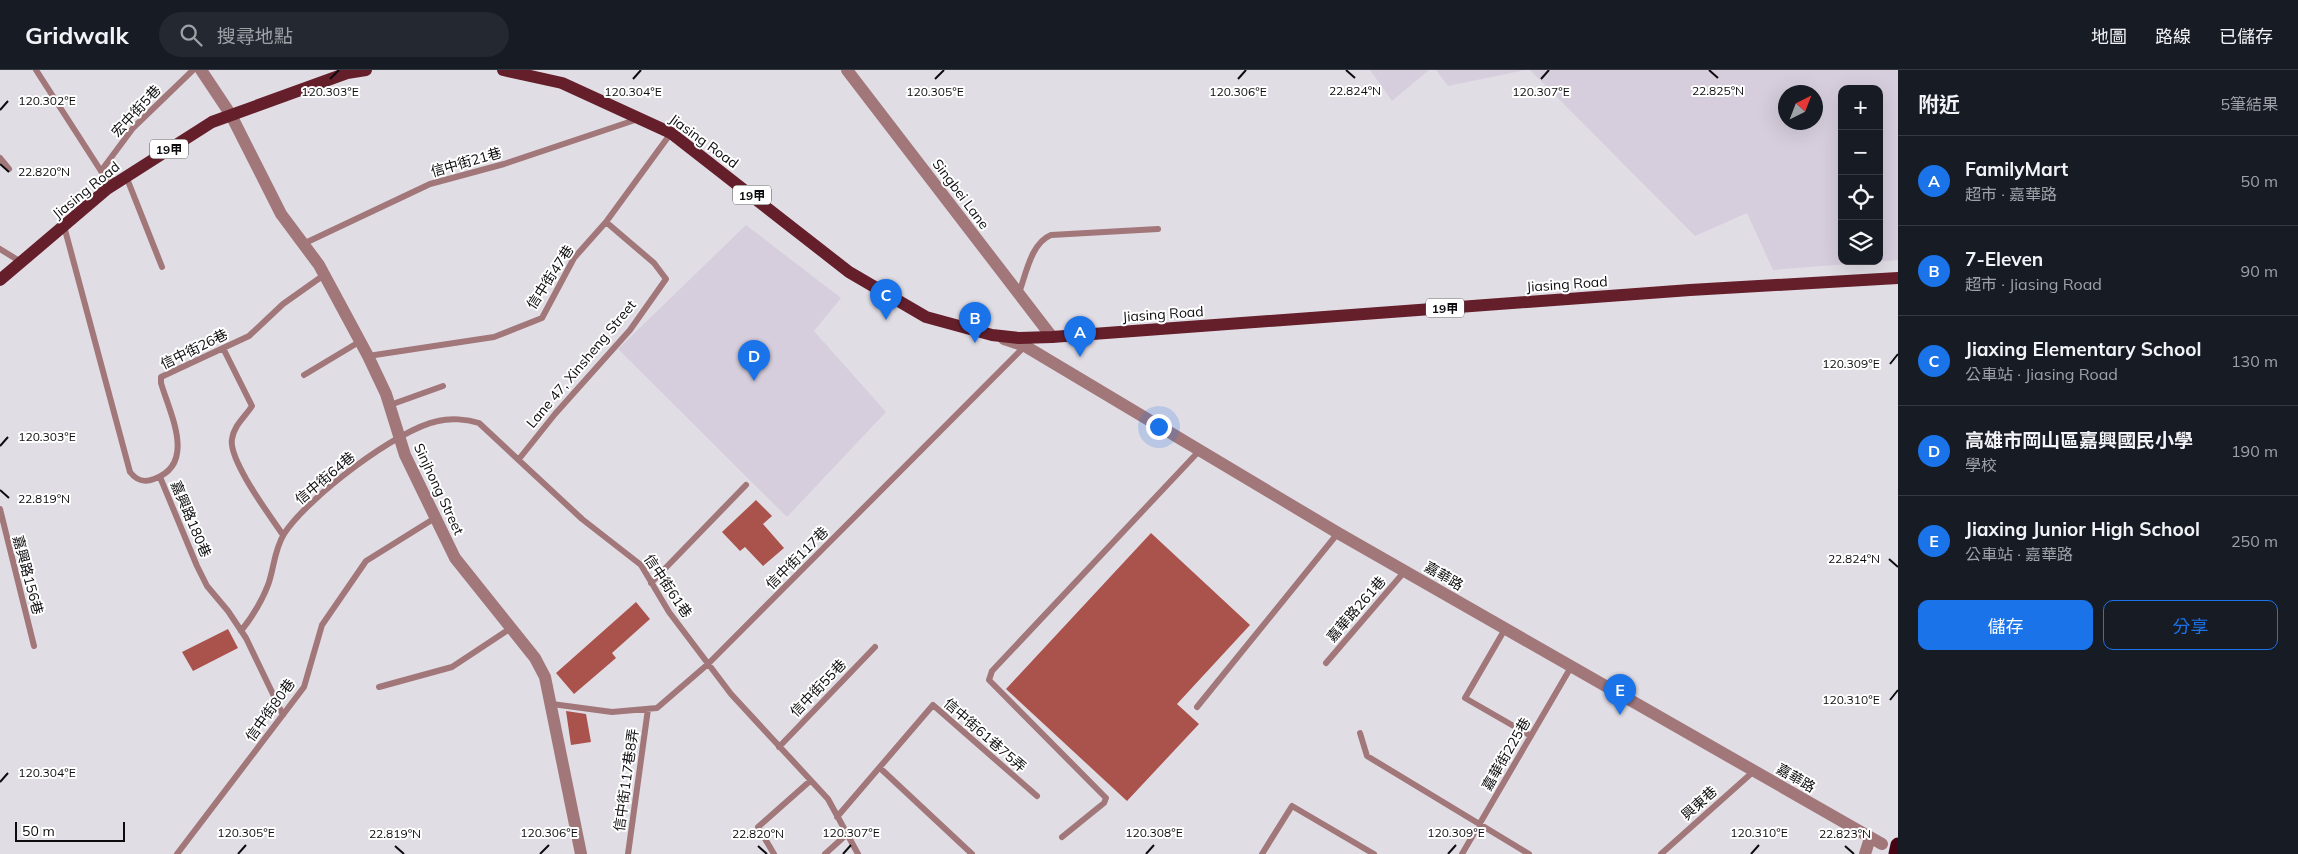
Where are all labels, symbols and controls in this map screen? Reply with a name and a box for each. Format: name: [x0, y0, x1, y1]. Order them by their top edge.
search box: [159, 12, 509, 57]
text: Gridwalk: [25, 20, 129, 50]
icon: search: [177, 21, 205, 49]
text: 搜尋地點: [217, 24, 293, 48]
text: 地圖: [2091, 25, 2127, 48]
text: 路線: [2155, 25, 2191, 48]
text: 已儲存: [2219, 25, 2273, 48]
street label: 宏中街5巷: [107, 81, 165, 141]
text: 22.824°N: [1329, 83, 1381, 98]
text: 22.825°N: [1692, 83, 1744, 98]
text: 120.303°E: [301, 84, 359, 99]
text: 120.304°E: [604, 84, 662, 99]
text: 120.305°E: [906, 84, 964, 99]
text: 120.306°E: [1209, 84, 1267, 99]
text: 120.307°E: [1512, 84, 1570, 99]
north arrow: [1778, 85, 1823, 130]
map controls: [1838, 85, 1883, 265]
button: +: [1838, 85, 1883, 130]
text: 附近: [1918, 91, 1960, 117]
text: 120.302°E: [18, 93, 76, 108]
text: 5筆結果: [2220, 94, 2278, 114]
street label: Jiasing Road: [666, 110, 742, 172]
button: −: [1838, 130, 1883, 175]
road number: 19甲: [150, 140, 188, 158]
street label: 信中街21巷: [429, 143, 503, 181]
street label: Singbei Lane: [929, 155, 993, 233]
street label: Jiasing Road: [49, 157, 123, 223]
text: FamilyMart: [1965, 157, 2068, 181]
text: 22.820°N: [18, 164, 70, 179]
text: A: [1928, 171, 1940, 191]
text: 50 m: [2241, 171, 2278, 191]
button: locate: [1838, 175, 1883, 220]
text: 超市 · 嘉華路: [1965, 184, 2057, 204]
road number: 19甲: [733, 186, 771, 204]
button: layers: [1838, 220, 1883, 265]
street label: 信中街47巷: [523, 242, 577, 312]
text: 7-Eleven: [1965, 247, 2043, 271]
text: B: [1928, 261, 1940, 281]
text: 90 m: [2241, 261, 2278, 281]
street label: Jiasing Road: [1526, 272, 1608, 296]
text: 超市 · Jiasing Road: [1965, 274, 2102, 294]
pin: C: [870, 279, 902, 320]
street label: Lane 47, Xinsheng Street: [522, 296, 640, 432]
road number: 19甲: [1426, 298, 1464, 318]
pin: B: [959, 302, 991, 343]
street label: Jiasing Road: [1122, 302, 1204, 326]
pin: A: [1064, 316, 1096, 357]
street label: 信中街26巷: [157, 325, 231, 373]
text: Jiaxing Elementary School: [1965, 337, 2201, 361]
pin: D: [738, 340, 770, 381]
text: C: [1929, 351, 1939, 371]
text: 130 m: [2231, 351, 2278, 371]
text: 120.309°E: [1822, 356, 1880, 371]
text: 公車站 · Jiasing Road: [1965, 364, 2118, 384]
your location: [1146, 414, 1172, 440]
text: 高雄市岡山區嘉興國民小學: [1965, 428, 2193, 452]
text: 120.303°E: [18, 429, 76, 444]
street label: Sinjhong Street: [410, 440, 468, 538]
text: D: [1928, 441, 1940, 461]
text: 190 m: [2231, 441, 2278, 461]
street label: 信中街64巷: [291, 448, 359, 508]
text: 學校: [1965, 455, 1997, 475]
street label: 嘉興路180巷: [167, 478, 215, 560]
text: 22.819°N: [18, 491, 70, 506]
text: Jiaxing Junior High School: [1965, 517, 2200, 541]
street label: 信中街117巷: [762, 523, 832, 593]
text: E: [1929, 531, 1939, 551]
text: 250 m: [2231, 531, 2278, 551]
street label: 嘉興路156巷: [9, 533, 47, 617]
text: 公車站 · 嘉華路: [1965, 544, 2073, 564]
street label: 信中街61巷: [640, 551, 696, 621]
text: 22.824°N: [1828, 551, 1880, 566]
street label: 嘉華路: [1421, 558, 1467, 594]
street label: 嘉華路261巷: [1323, 572, 1389, 646]
button: 儲存: [1918, 600, 2093, 650]
button: 分享: [2103, 600, 2278, 650]
street label: 信中街55巷: [786, 656, 850, 720]
pin: E: [1604, 674, 1636, 715]
street label: 信中街80巷: [241, 675, 299, 745]
text: 120.310°E: [1822, 692, 1880, 707]
street label: 信中街61巷75弄: [940, 694, 1030, 776]
street label: 嘉華街225巷: [1478, 714, 1534, 794]
street label: 信中街117巷8弄: [610, 727, 642, 833]
street label: 嘉華路: [1773, 760, 1819, 796]
text: 120.304°E: [18, 765, 76, 780]
street label: 興東巷: [1677, 782, 1721, 824]
scale bar: [15, 819, 125, 842]
text: 50 m: [22, 822, 55, 840]
text: 120.305°E: [217, 825, 275, 840]
text: 120.306°E: [520, 825, 578, 840]
text: 120.307°E: [822, 825, 880, 840]
text: 120.308°E: [1125, 825, 1183, 840]
text: 120.309°E: [1427, 825, 1485, 840]
text: 120.310°E: [1730, 825, 1788, 840]
text: 22.819°N: [369, 826, 421, 841]
text: 22.820°N: [732, 826, 784, 841]
text: 22.823°N: [1819, 826, 1871, 841]

